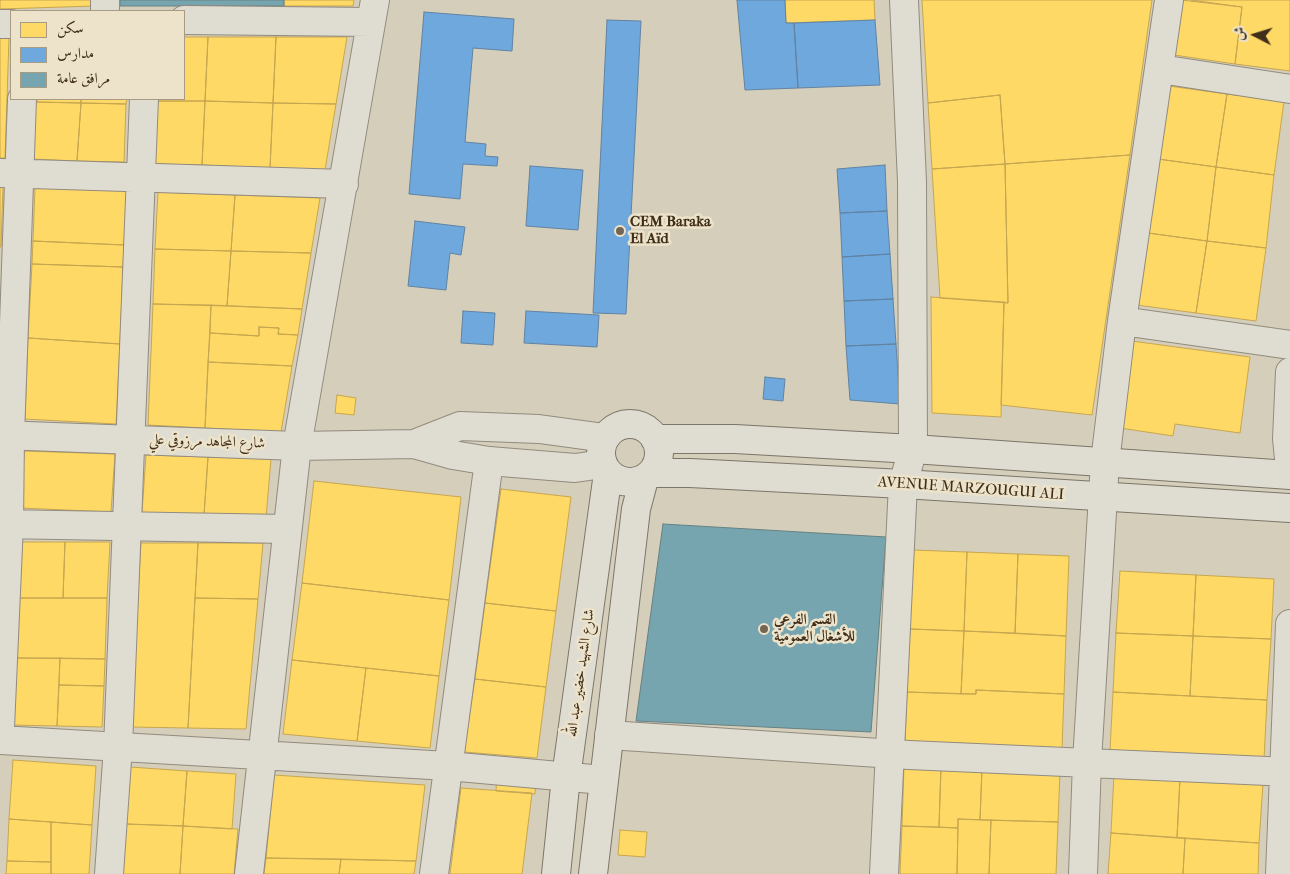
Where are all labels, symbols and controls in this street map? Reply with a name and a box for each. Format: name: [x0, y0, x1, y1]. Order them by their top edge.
legend: [10, 10, 185, 100]
north arrow: [1230, 10, 1280, 60]
text: سكن: [57, 19, 84, 37]
text: ش: [1230, 26, 1249, 41]
text: مدارس: [57, 44, 94, 62]
text: مرافق عامة: [57, 69, 110, 87]
place label: CEM Baraka El Aïd: [630, 213, 711, 248]
marker: CEM Baraka El Aïd: [614, 225, 626, 237]
street label: شارع المجاهد مرزوقي علي: [148, 431, 266, 453]
street label: AVENUE MARZOUGUI ALI: [877, 474, 1065, 504]
street label: شارع الشهيد خضير عبد الله: [563, 608, 599, 738]
place label: القسم الفرعي للأشغال العمومية: [774, 611, 855, 646]
marker: القسم الفرعي للأشغال العمومية: [758, 623, 770, 635]

